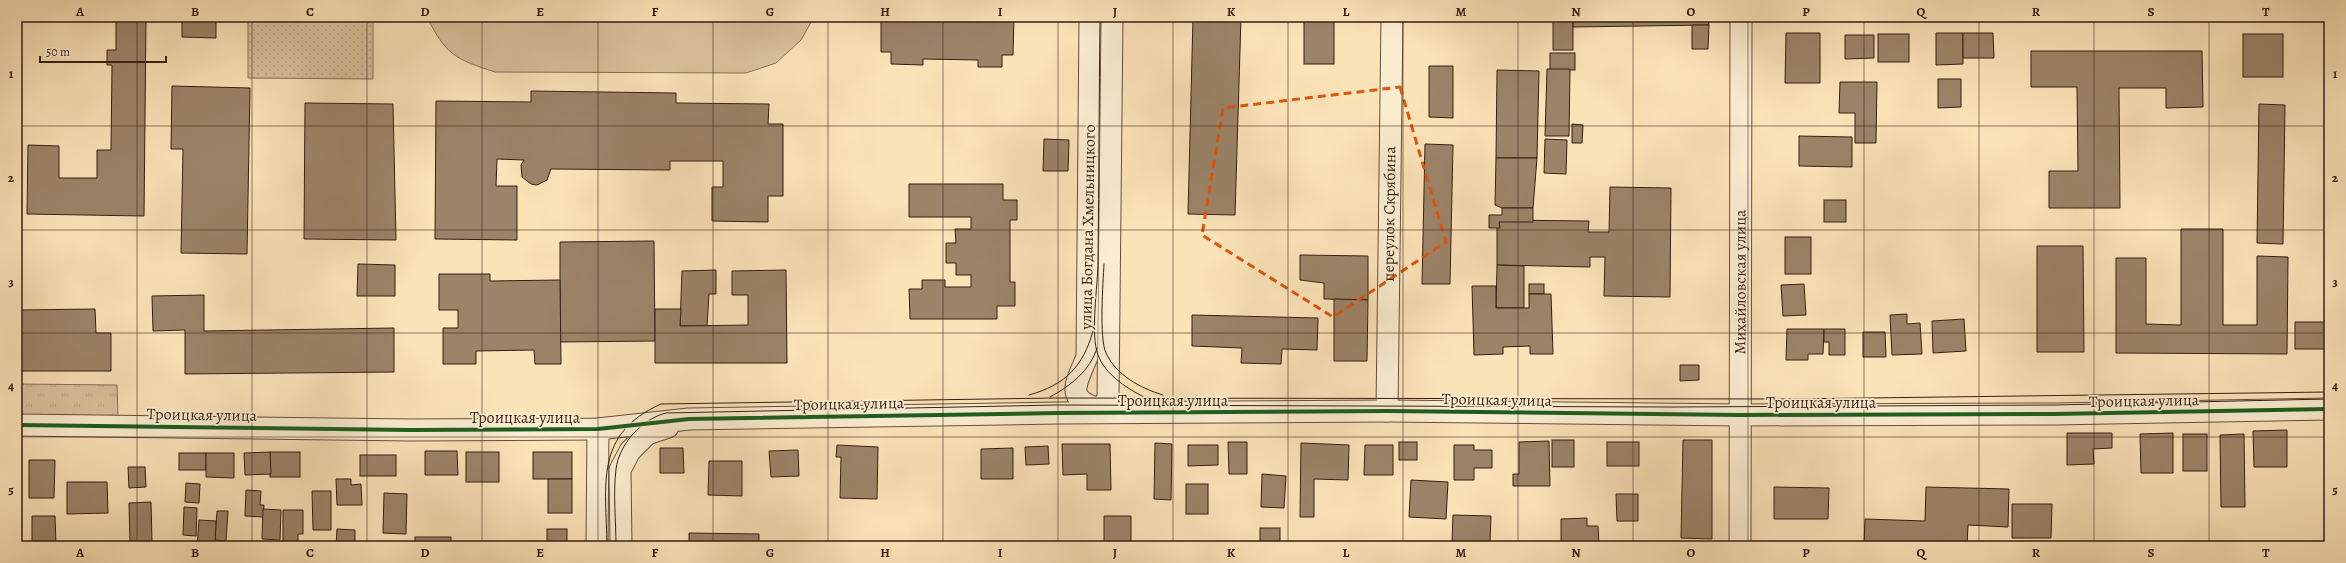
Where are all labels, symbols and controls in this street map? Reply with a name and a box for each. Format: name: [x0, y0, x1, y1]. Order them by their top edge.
text: A: [75, 3, 85, 20]
text: B: [191, 3, 199, 20]
text: C: [306, 3, 314, 20]
text: D: [420, 3, 430, 20]
text: E: [536, 3, 544, 20]
text: F: [652, 3, 659, 20]
text: G: [766, 3, 774, 20]
text: H: [880, 3, 890, 20]
text: I: [998, 3, 1003, 20]
text: J: [1113, 3, 1117, 20]
text: K: [1227, 3, 1236, 20]
text: L: [1343, 3, 1350, 20]
text: M: [1456, 3, 1467, 20]
text: N: [1571, 3, 1581, 20]
text: O: [1687, 3, 1696, 20]
text: P: [1802, 3, 1810, 20]
text: Q: [1917, 3, 1928, 20]
text: R: [2032, 3, 2041, 20]
text: S: [2147, 3, 2155, 20]
text: T: [2262, 3, 2270, 20]
scale bar: [40, 38, 166, 64]
text: 50 m: [46, 44, 70, 60]
text: 1: [9, 65, 14, 82]
text: 1: [2333, 65, 2338, 82]
street label: улица Богдана Хмельницкого: [1075, 124, 1101, 331]
street label: переулок Скрябина: [1378, 146, 1401, 282]
text: 2: [8, 169, 15, 186]
text: 2: [2332, 169, 2339, 186]
street label: Михайловская улица: [1729, 209, 1752, 354]
text: 3: [8, 273, 14, 290]
text: 3: [2332, 273, 2338, 290]
text: 4: [8, 377, 14, 394]
text: 4: [2332, 377, 2338, 394]
street label: Троицкая улица: [1442, 388, 1553, 412]
street label: Троицкая улица: [2089, 389, 2200, 413]
street label: Троицкая улица: [1118, 390, 1229, 412]
street label: Троицкая улица: [794, 392, 905, 416]
street label: Троицкая улица: [1766, 392, 1877, 414]
street label: Троицкая улица: [147, 403, 258, 427]
street label: Троицкая улица: [470, 407, 581, 429]
text: 5: [8, 481, 14, 498]
text: 5: [2332, 481, 2338, 498]
text: A: [75, 544, 85, 561]
text: B: [191, 544, 199, 561]
text: C: [306, 544, 314, 561]
text: D: [420, 544, 430, 561]
text: E: [536, 544, 544, 561]
text: F: [652, 544, 659, 561]
text: G: [766, 544, 774, 561]
text: H: [880, 544, 890, 561]
text: I: [998, 544, 1003, 561]
text: J: [1113, 544, 1117, 561]
text: K: [1227, 544, 1236, 561]
text: L: [1343, 544, 1350, 561]
text: M: [1456, 544, 1467, 561]
text: N: [1571, 544, 1581, 561]
text: O: [1687, 544, 1696, 561]
text: P: [1802, 544, 1810, 561]
text: Q: [1917, 544, 1928, 561]
text: R: [2032, 544, 2041, 561]
text: S: [2147, 544, 2155, 561]
text: T: [2262, 544, 2270, 561]

